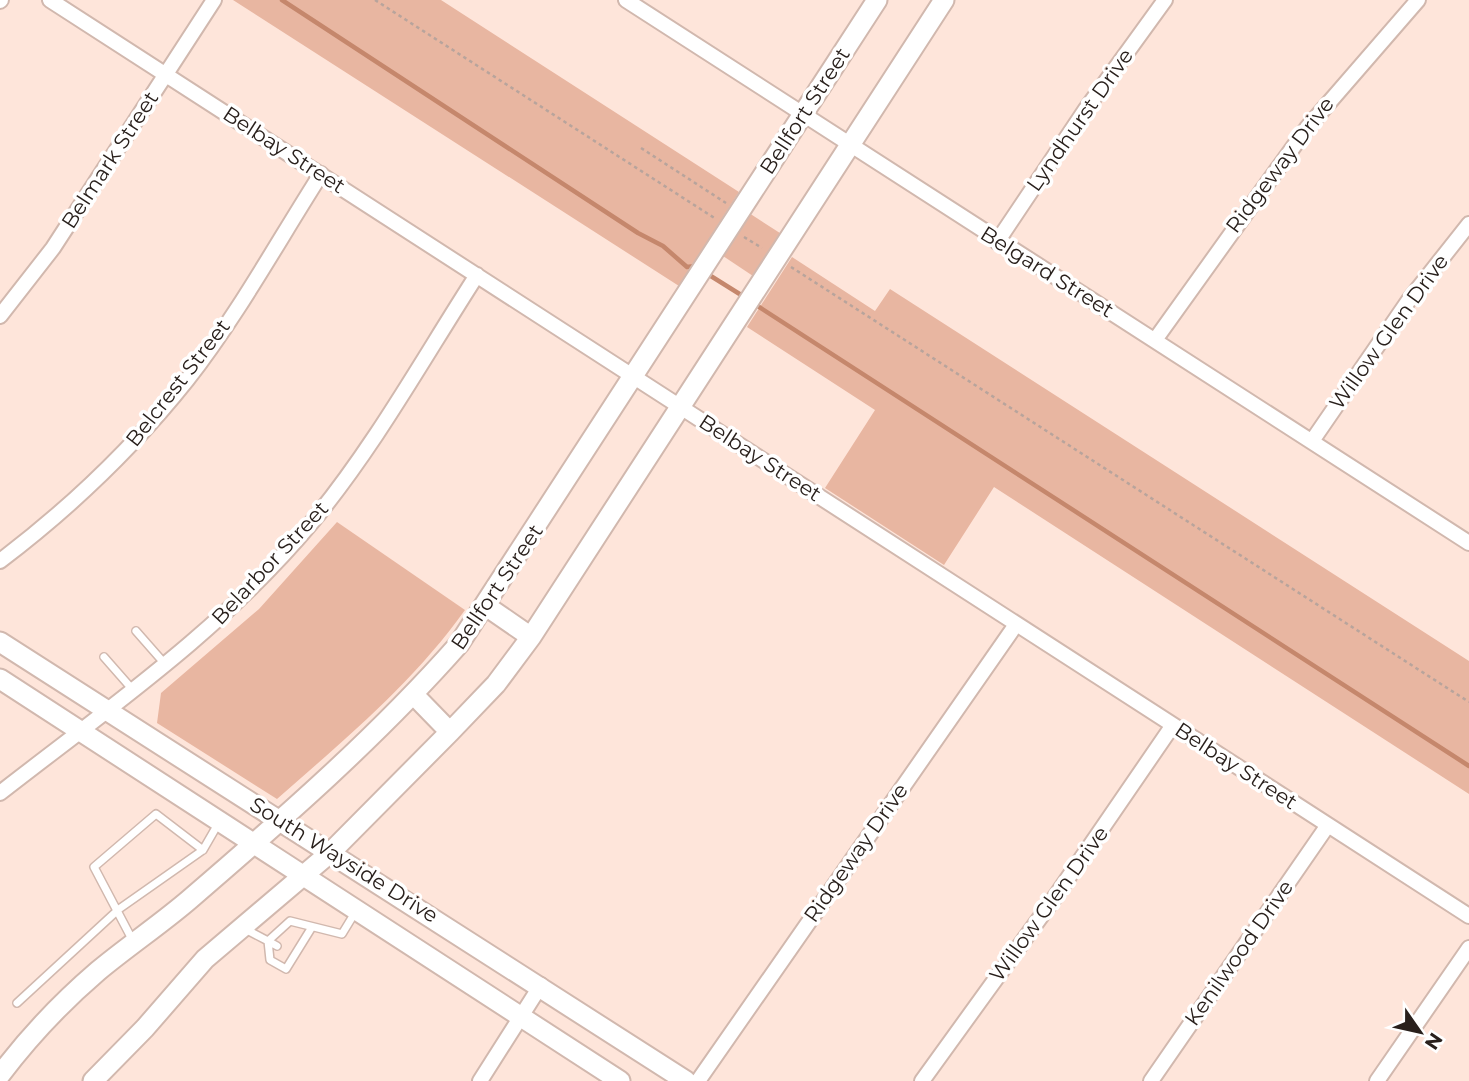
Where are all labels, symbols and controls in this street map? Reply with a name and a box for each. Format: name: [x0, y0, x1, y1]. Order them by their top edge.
street label: Bellfort Street: [754, 43, 855, 179]
street label: Lyndhurst Drive: [1021, 44, 1138, 196]
street label: Belmark Street: [56, 86, 163, 233]
street label: Ridgeway Drive: [1220, 92, 1339, 238]
street label: Belbay Street: [218, 101, 350, 198]
street label: Belgard Street: [976, 221, 1118, 323]
street label: Willow Glen Drive: [1324, 249, 1453, 414]
street label: Belcrest Street: [120, 314, 235, 451]
street label: Belbay Street: [694, 409, 826, 506]
street label: Belarbor Street: [206, 496, 333, 630]
street label: Bellfort Street: [445, 519, 548, 654]
street label: Belbay Street: [1170, 717, 1302, 814]
street label: Ridgeway Drive: [798, 778, 913, 927]
street label: South Wayside Drive: [246, 791, 443, 928]
street label: Willow Glen Drive: [984, 821, 1113, 986]
street label: Kenilwood Drive: [1179, 875, 1298, 1030]
north arrow: [1385, 997, 1455, 1067]
text: N: [1420, 1028, 1448, 1054]

